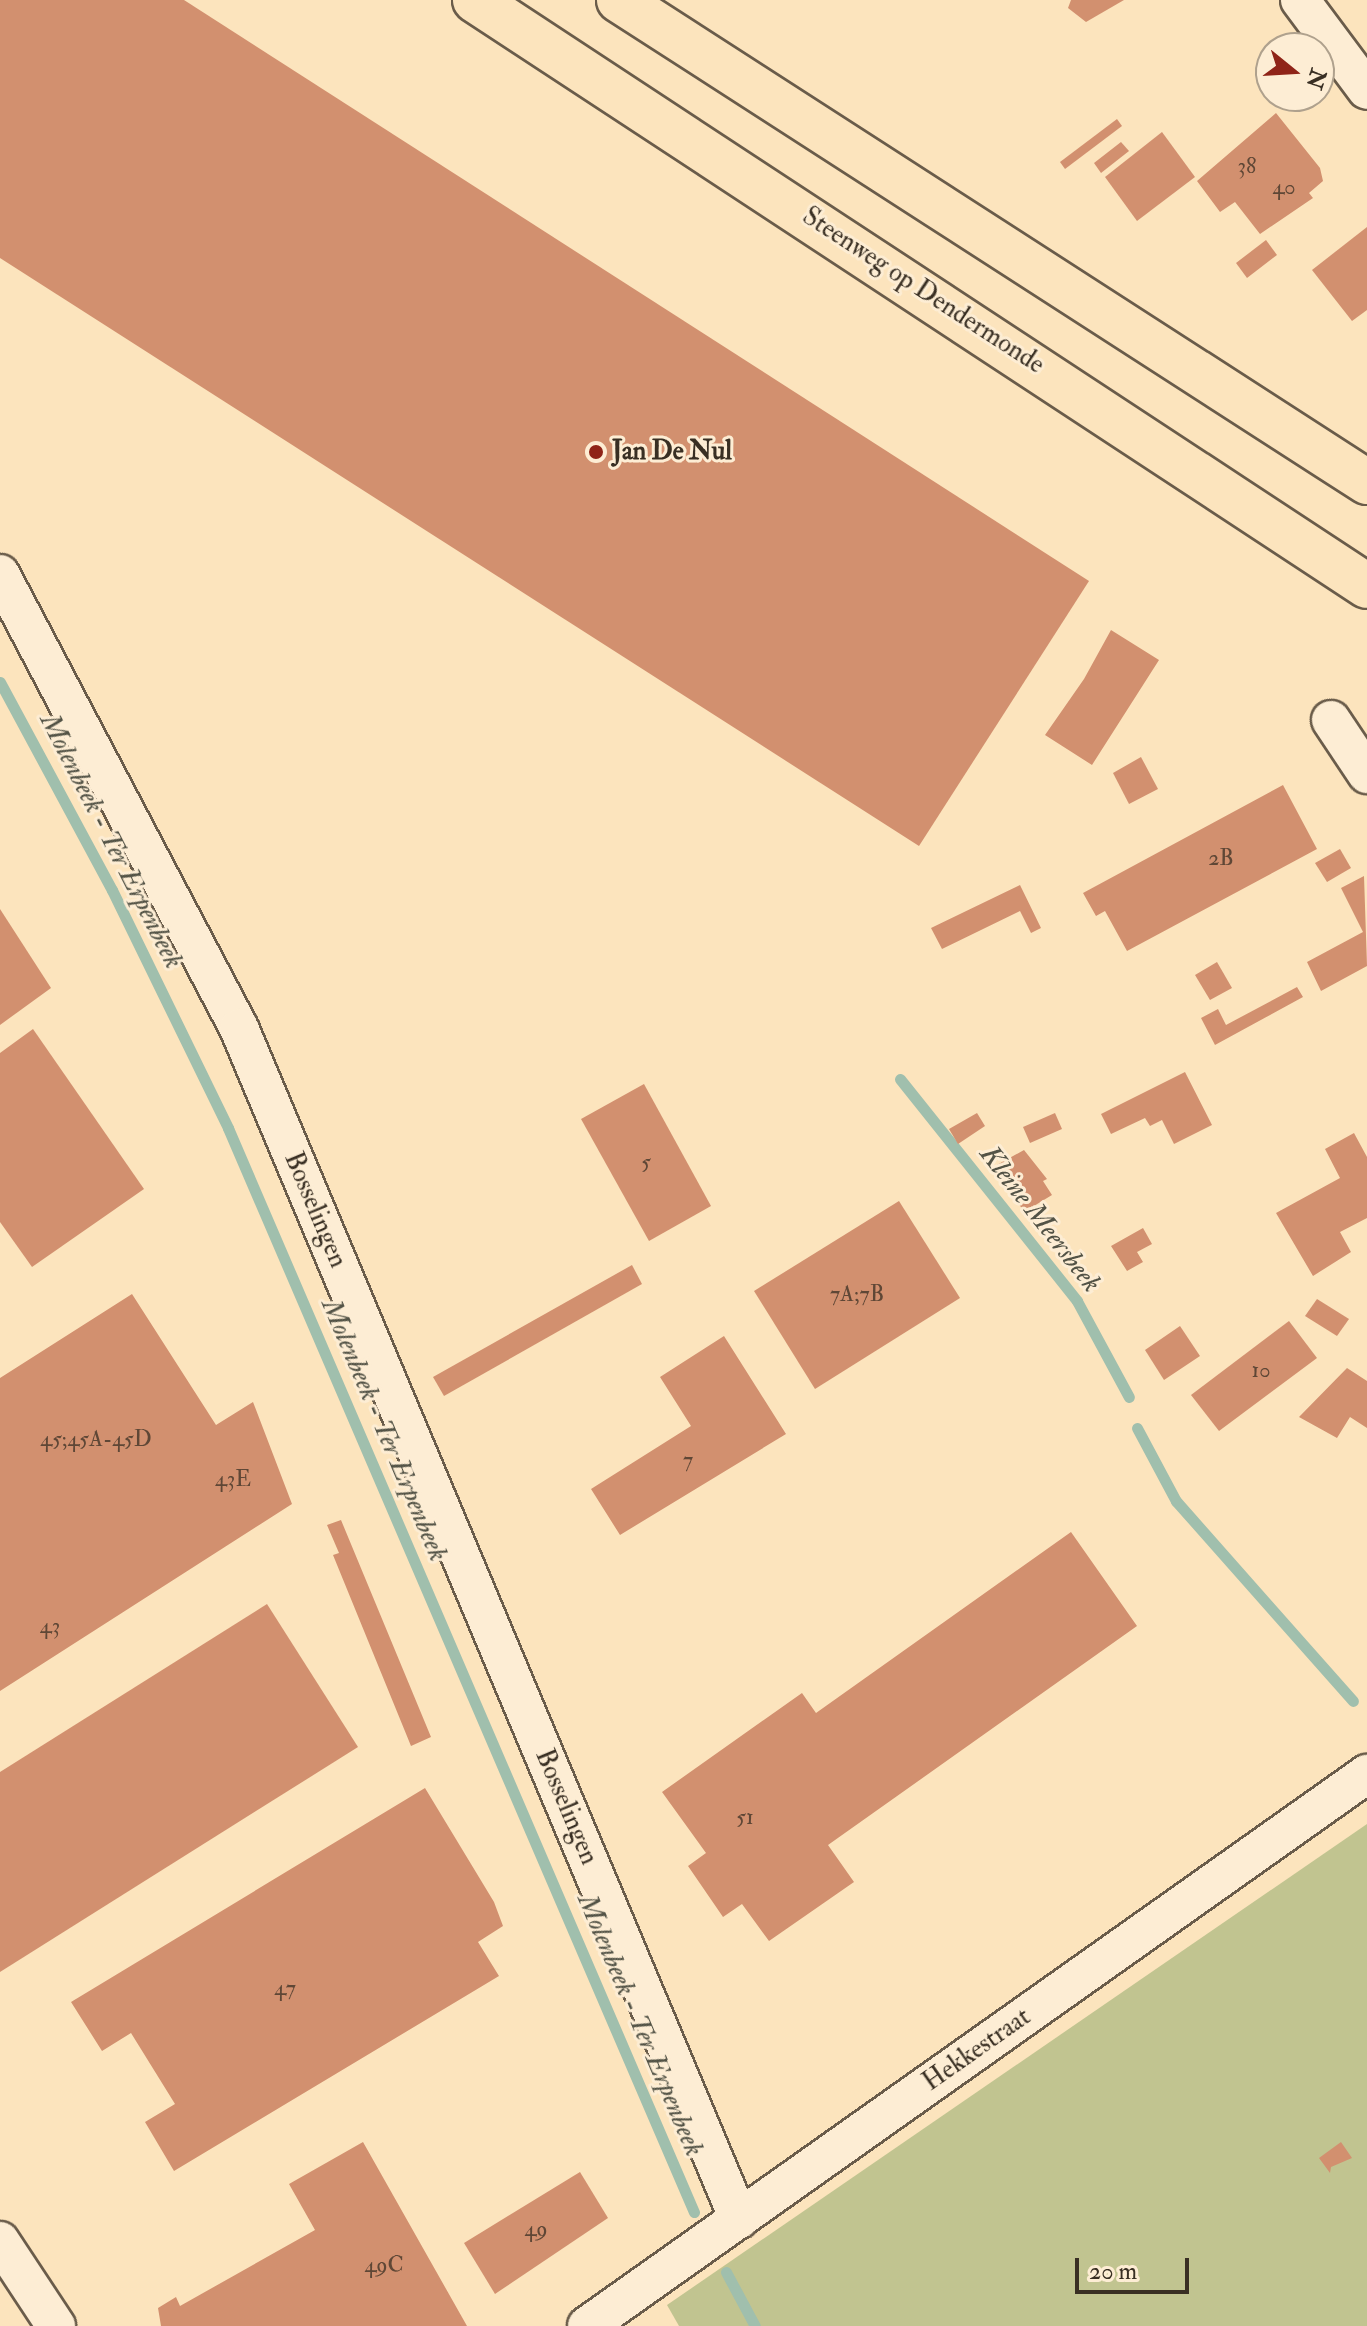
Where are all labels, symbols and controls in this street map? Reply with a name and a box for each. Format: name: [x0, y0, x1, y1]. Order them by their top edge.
north arrow: [1255, 32, 1335, 112]
text: N: [1300, 65, 1332, 92]
house number: 38: [1238, 154, 1256, 180]
house number: 40: [1272, 175, 1296, 201]
street label: Steenweg op Dendermonde: [796, 201, 1050, 381]
place label: Jan De Nul: [612, 436, 732, 468]
marker: Jan De Nul: [587, 443, 605, 461]
water label: Molenbeek - Ter Erpenbeek: [32, 708, 190, 974]
house number: 2B: [1208, 846, 1234, 872]
water label: Kleine Meersbeek: [972, 1139, 1108, 1299]
street label: Bosselingen: [277, 1148, 353, 1272]
house number: 5: [641, 1150, 651, 1176]
house number: 7A;7B: [830, 1282, 884, 1308]
water label: Molenbeek - Ter Erpenbeek: [313, 1294, 455, 1566]
house number: 10: [1251, 1358, 1271, 1384]
house number: 45;45A-45D: [40, 1427, 152, 1453]
house number: 7: [683, 1448, 693, 1474]
house number: 43E: [215, 1467, 251, 1493]
house number: 43: [40, 1614, 60, 1640]
street label: Bosselingen: [528, 1745, 604, 1869]
house number: 51: [736, 1805, 754, 1831]
water label: Molenbeek - Ter Erpenbeek: [569, 1889, 711, 2161]
house number: 47: [274, 1976, 296, 2002]
street label: Hekkestraat: [917, 2002, 1037, 2098]
house number: 49: [524, 2217, 548, 2243]
scale bar: [1079, 2242, 1193, 2292]
house number: 49C: [364, 2253, 404, 2279]
text: 20 m: [1089, 2256, 1137, 2287]

